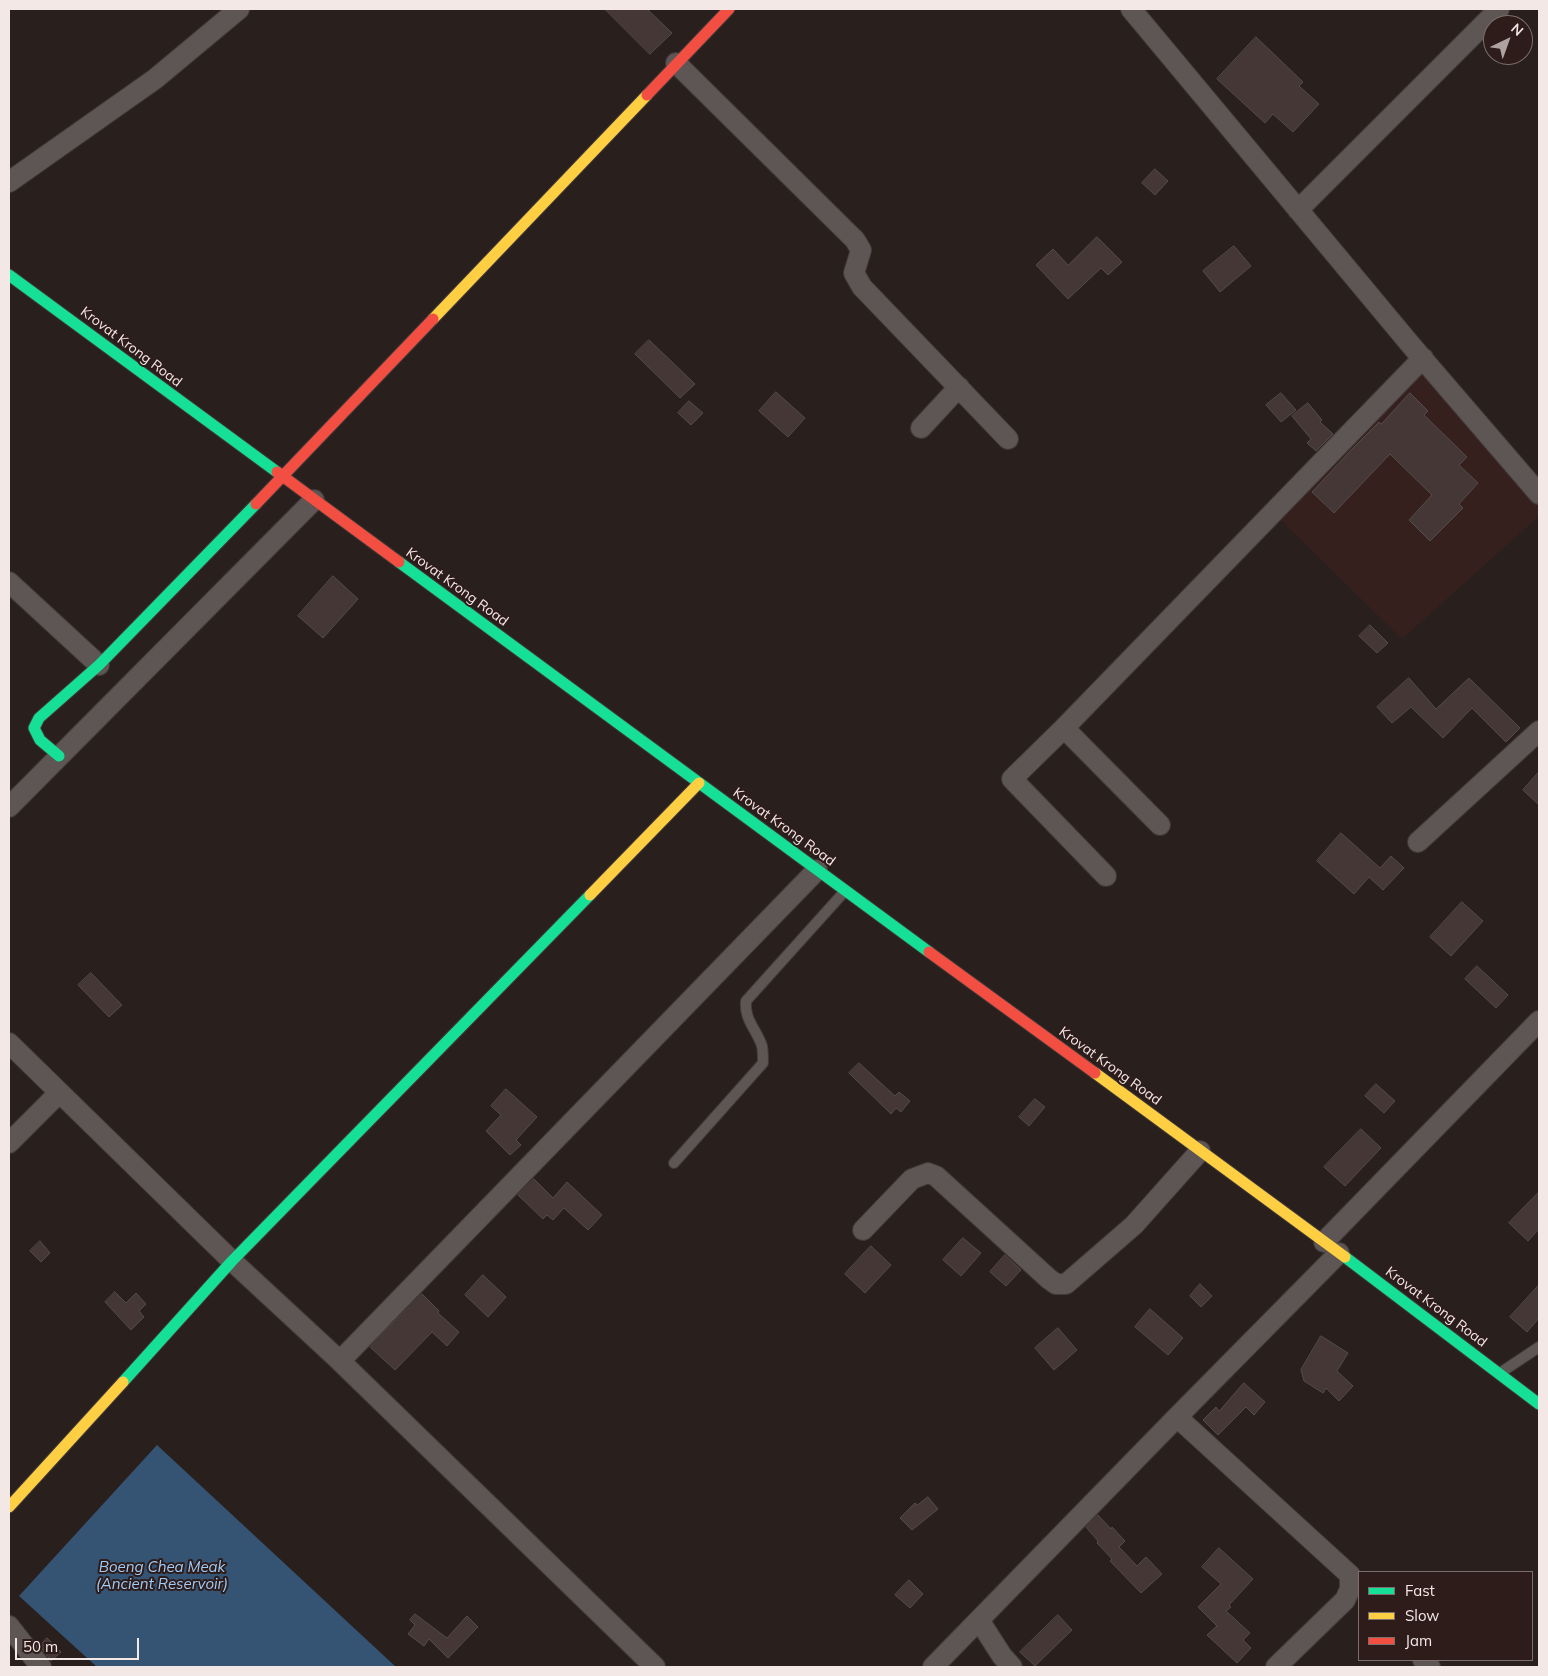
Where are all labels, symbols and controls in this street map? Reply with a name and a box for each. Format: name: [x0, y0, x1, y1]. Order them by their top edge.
north arrow: [1483, 15, 1533, 65]
text: N: [1507, 19, 1527, 40]
street label: Krovat Krong Road: [77, 303, 185, 391]
street label: Krovat Krong Road: [403, 544, 511, 630]
street label: Krovat Krong Road: [730, 784, 838, 870]
street label: Krovat Krong Road: [1056, 1023, 1164, 1109]
street label: Krovat Krong Road: [1382, 1263, 1490, 1351]
water label: Boeng Chea Meak (Ancient Reservoir): [96, 1558, 228, 1593]
legend: [1358, 1571, 1533, 1661]
text: Fast: [1405, 1581, 1435, 1600]
text: Slow: [1405, 1606, 1439, 1625]
scale bar: [18, 1628, 141, 1660]
text: Jam: [1405, 1631, 1432, 1650]
text: 50 m: [23, 1637, 58, 1656]

